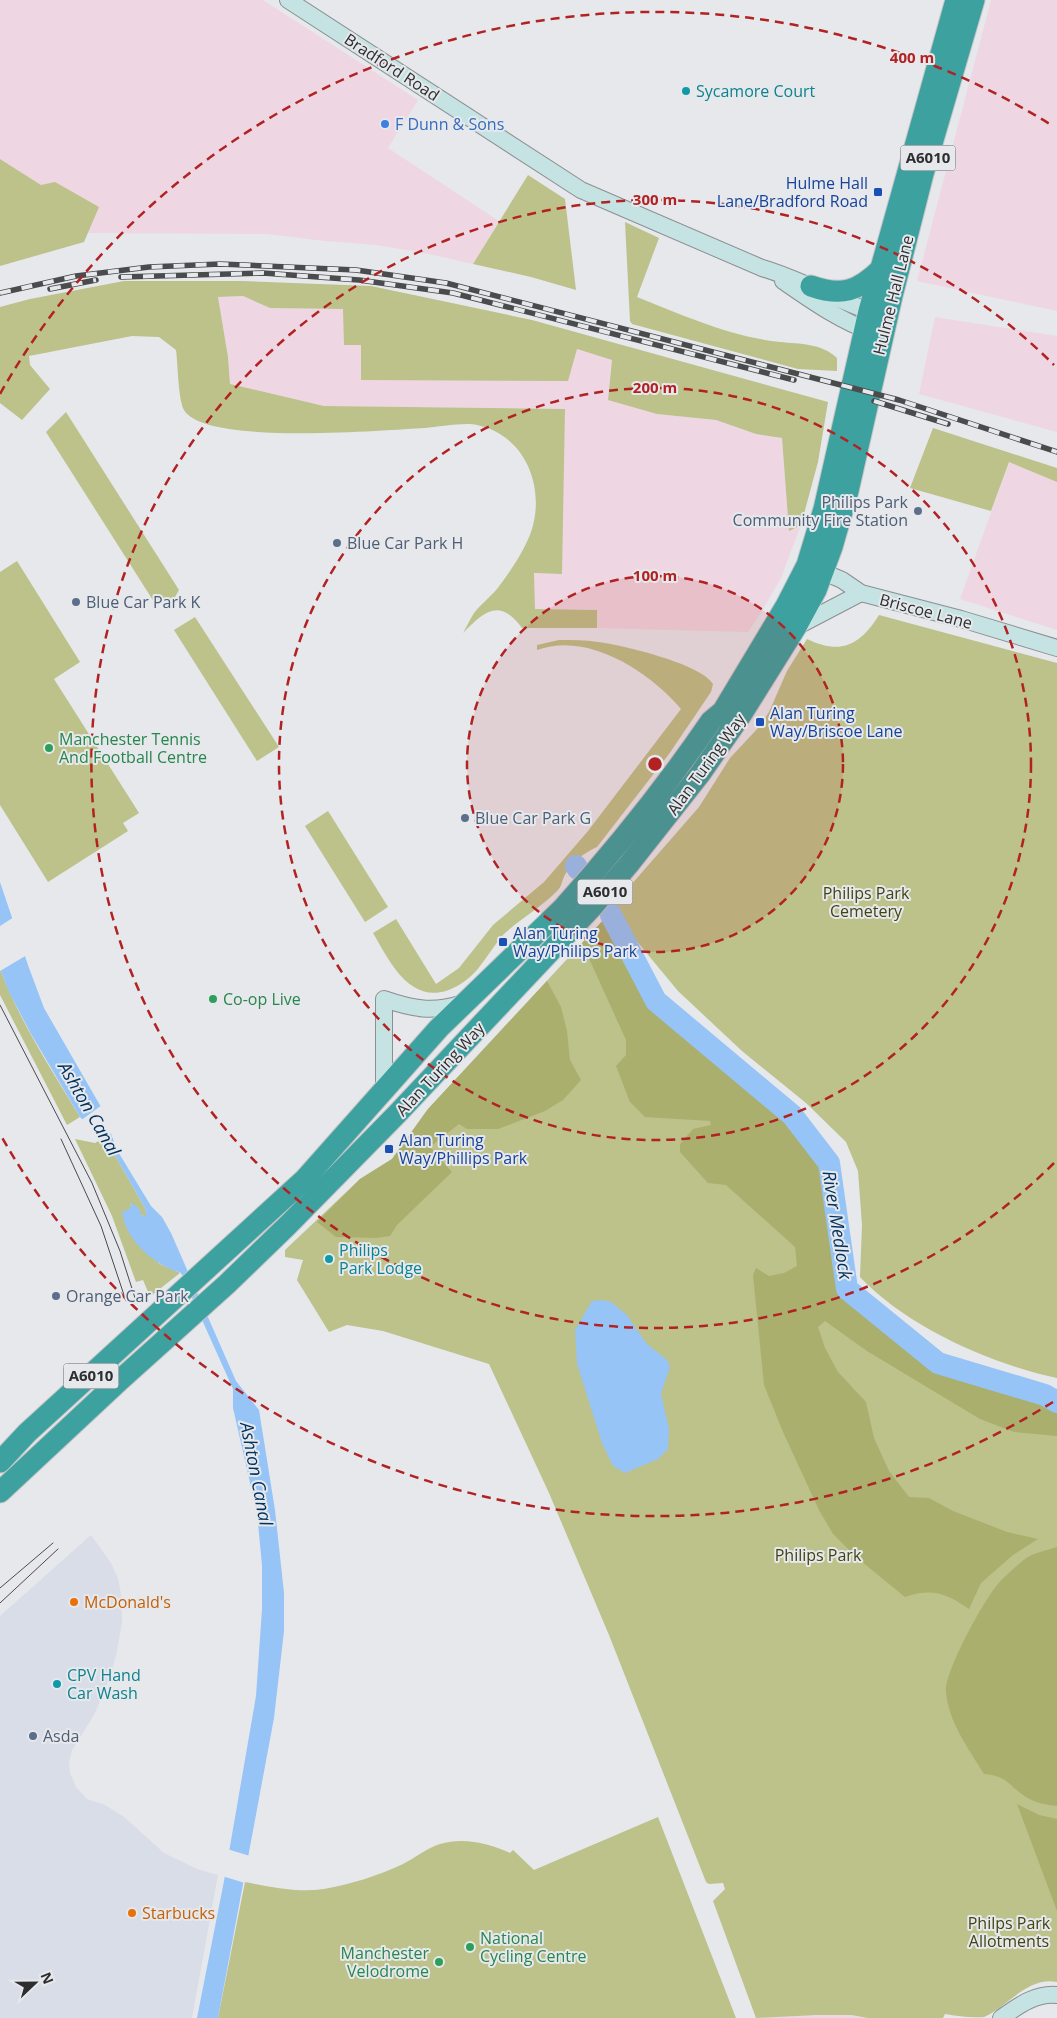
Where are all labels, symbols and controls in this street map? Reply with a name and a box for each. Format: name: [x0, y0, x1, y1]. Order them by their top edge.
street label: Bradford Road: [340, 28, 444, 106]
text: 400 m: [890, 47, 934, 67]
place label: Sycamore Court: [696, 80, 816, 102]
marker: Sycamore Court: [680, 85, 692, 97]
place label: F Dunn & Sons: [395, 113, 504, 135]
marker: F Dunn & Sons: [379, 118, 391, 130]
road number: A6010: [900, 146, 956, 170]
place label: Hulme Hall Lane/Bradford Road: [717, 172, 868, 212]
marker: Hulme Hall Lane/Bradford Road: [872, 186, 884, 198]
text: 300 m: [633, 189, 677, 209]
street label: Hulme Hall Lane: [868, 233, 919, 357]
text: 200 m: [633, 377, 677, 397]
place label: Philips Park Community Fire Station: [733, 491, 909, 531]
marker: Philips Park Community Fire Station: [912, 505, 924, 517]
place label: Blue Car Park H: [347, 532, 463, 554]
marker: Blue Car Park H: [331, 537, 343, 549]
text: 100 m: [633, 565, 677, 585]
street label: Briscoe Lane: [877, 588, 975, 634]
place label: Blue Car Park K: [86, 591, 201, 613]
marker: Blue Car Park K: [70, 596, 82, 608]
place label: Alan Turing Way/Briscoe Lane: [770, 702, 903, 742]
street label: Alan Turing Way: [662, 708, 751, 819]
marker: Alan Turing Way/Briscoe Lane: [754, 716, 766, 728]
place label: Manchester Tennis And Football Centre: [59, 728, 207, 768]
marker: Manchester Tennis And Football Centre: [43, 742, 55, 754]
centre of rings: [646, 755, 664, 773]
place label: Blue Car Park G: [475, 807, 591, 829]
marker: Blue Car Park G: [459, 812, 471, 824]
road number: A6010: [578, 880, 632, 904]
park label: Philips Park Cemetery: [823, 882, 910, 922]
place label: Alan Turing Way/Philips Park: [513, 922, 638, 962]
marker: Alan Turing Way/Philips Park: [497, 936, 509, 948]
place label: Co-op Live: [223, 988, 301, 1010]
marker: Co-op Live: [207, 993, 219, 1005]
street label: Alan Turing Way: [391, 1017, 490, 1121]
water label: Ashton Canal: [52, 1055, 127, 1160]
place label: Alan Turing Way/Phillips Park: [399, 1129, 528, 1169]
marker: Alan Turing Way/Phillips Park: [383, 1143, 395, 1155]
water label: River Medlock: [818, 1169, 859, 1282]
place label: Philips Park Lodge: [339, 1239, 422, 1279]
marker: Philips Park Lodge: [323, 1253, 335, 1265]
place label: Orange Car Park: [66, 1285, 189, 1307]
marker: Orange Car Park: [50, 1290, 62, 1302]
road number: A6010: [64, 1364, 118, 1388]
water label: Ashton Canal: [235, 1418, 279, 1528]
park label: Philips Park: [775, 1544, 862, 1566]
place label: McDonald's: [84, 1591, 171, 1613]
marker: McDonald's: [68, 1596, 80, 1608]
place label: CPV Hand Car Wash: [67, 1664, 141, 1704]
marker: CPV Hand Car Wash: [51, 1678, 63, 1690]
place label: Asda: [43, 1725, 79, 1747]
marker: Asda: [27, 1730, 39, 1742]
place label: Starbucks: [142, 1902, 215, 1924]
marker: Starbucks: [126, 1907, 138, 1919]
park label: Philps Park Allotments: [968, 1912, 1051, 1952]
place label: National Cycling Centre: [480, 1927, 587, 1967]
marker: National Cycling Centre: [464, 1941, 476, 1953]
place label: Manchester Velodrome: [341, 1942, 429, 1982]
marker: Manchester Velodrome: [433, 1956, 445, 1968]
north arrow: [10, 1958, 60, 2008]
text: N: [37, 1969, 58, 1987]

